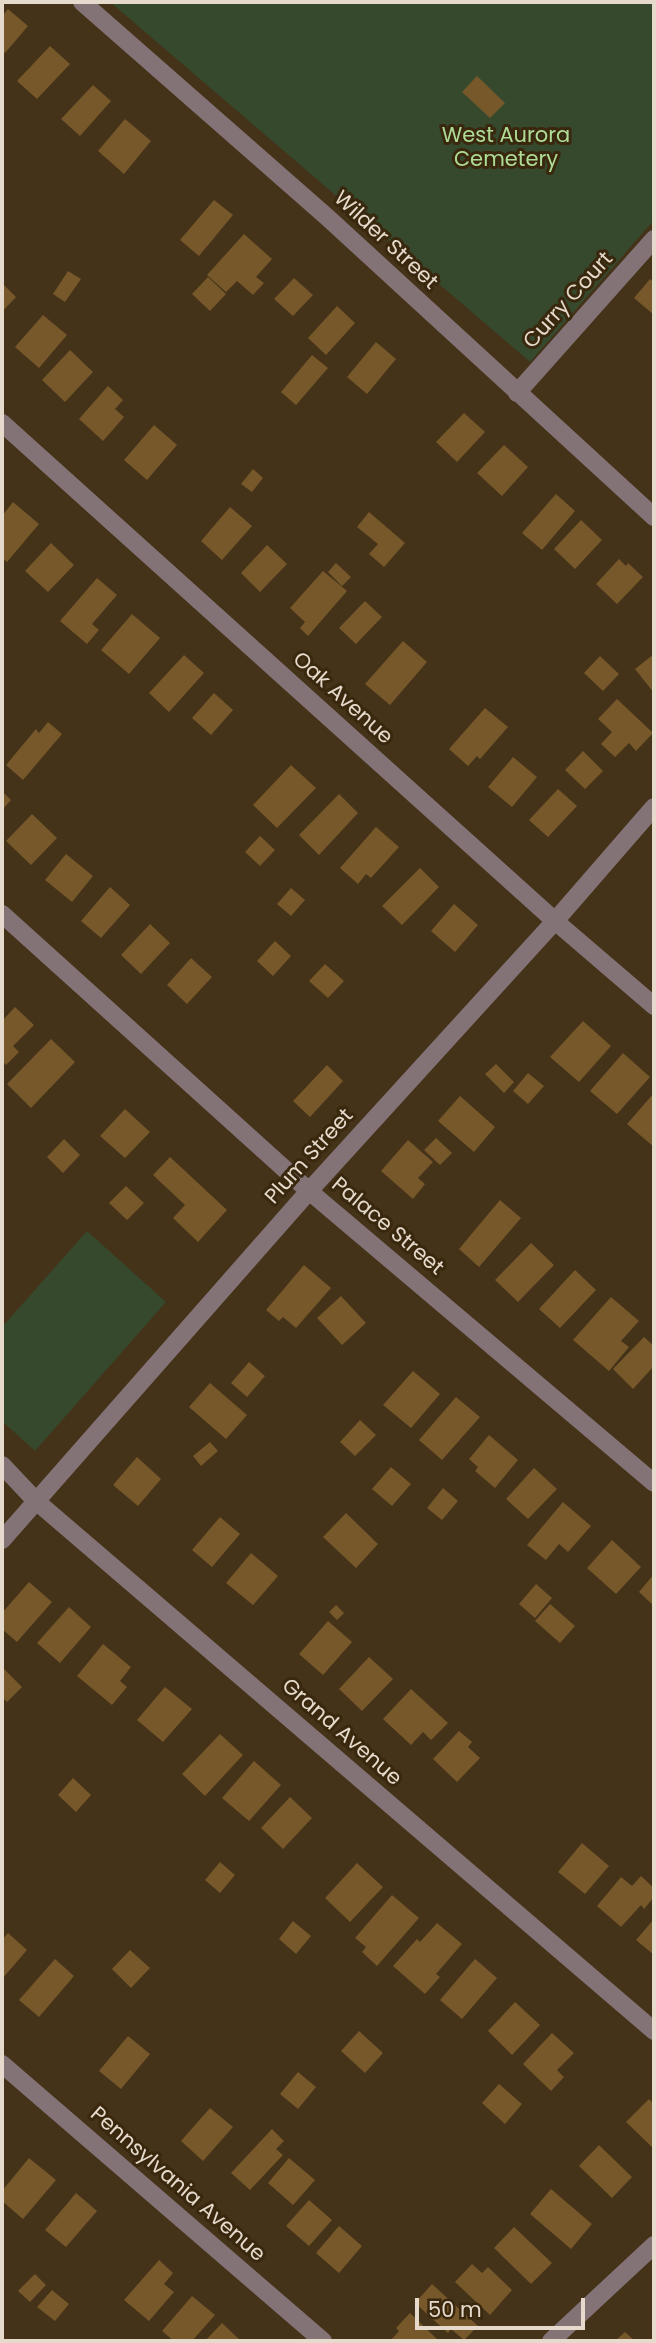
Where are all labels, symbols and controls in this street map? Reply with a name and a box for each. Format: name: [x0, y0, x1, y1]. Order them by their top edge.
park label: West Aurora Cemetery: [442, 124, 570, 174]
street label: Wilder Street: [328, 186, 442, 296]
street label: Curry Court: [519, 247, 619, 355]
street label: Oak Avenue: [287, 647, 397, 751]
street label: Plum Street: [261, 1104, 359, 1210]
street label: Palace Street: [326, 1173, 448, 1281]
street label: Grand Avenue: [276, 1674, 406, 1792]
street label: Pennsylvania Avenue: [84, 2102, 270, 2268]
scale bar: [418, 2284, 588, 2328]
text: 50 m: [428, 2295, 482, 2324]

